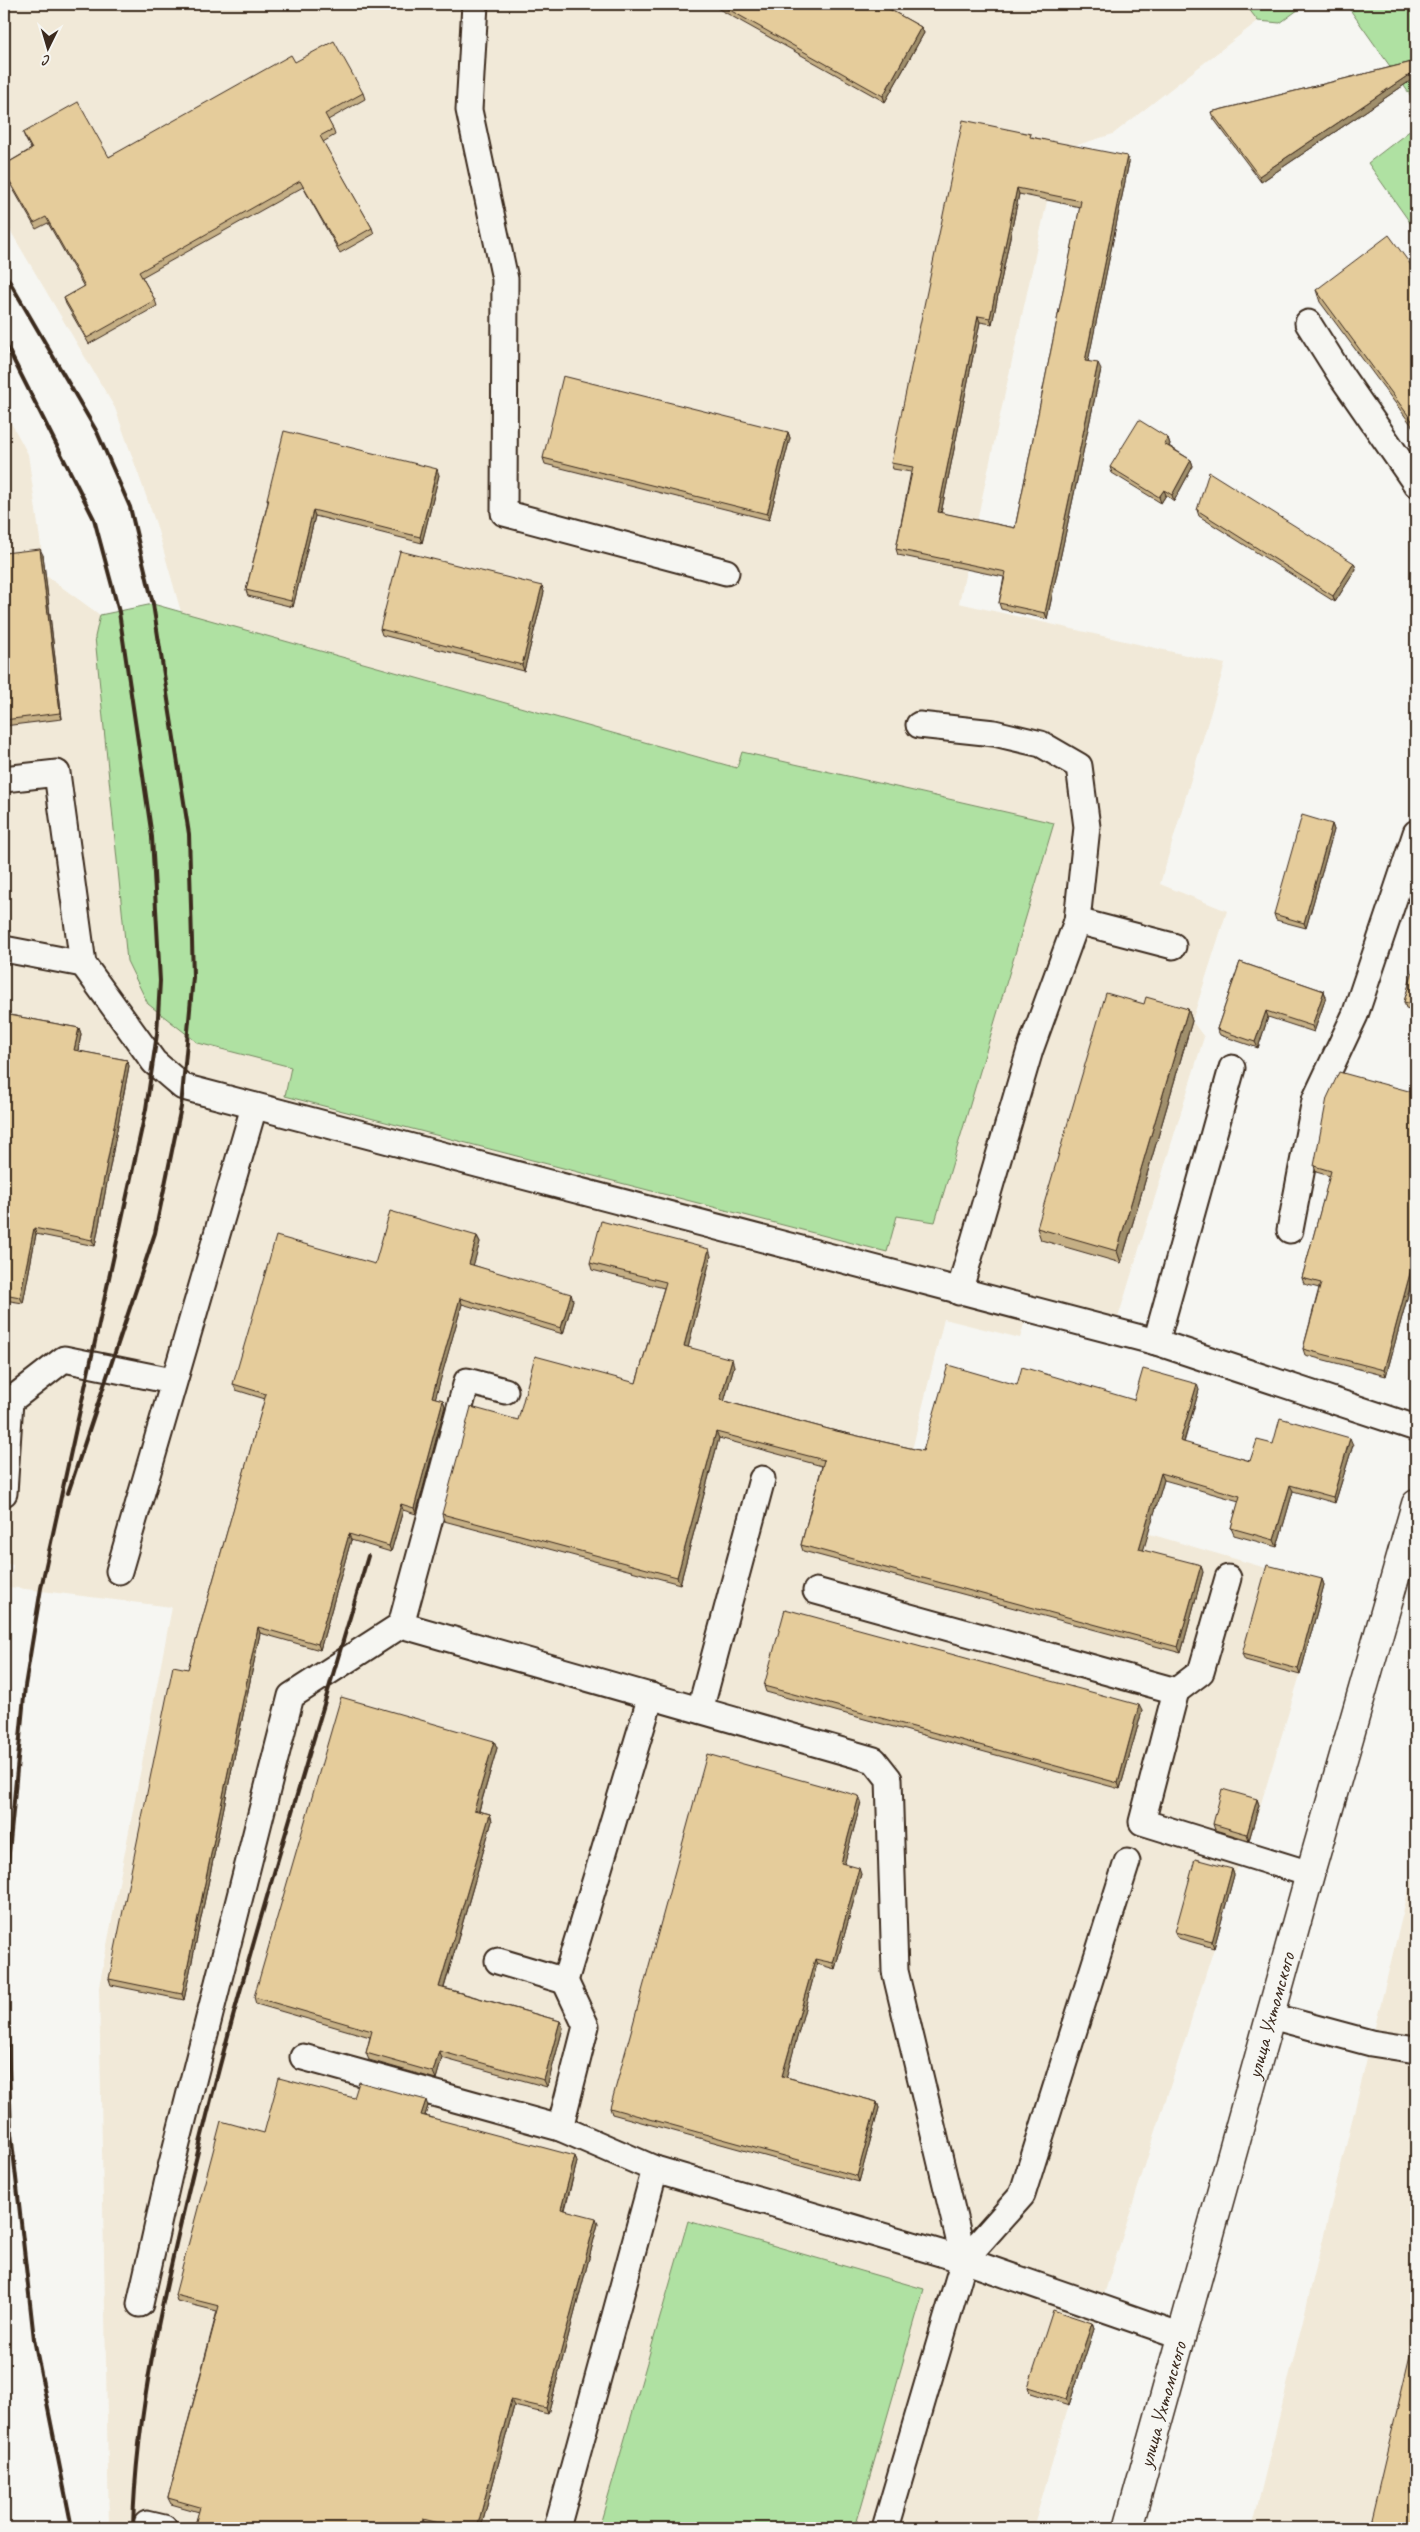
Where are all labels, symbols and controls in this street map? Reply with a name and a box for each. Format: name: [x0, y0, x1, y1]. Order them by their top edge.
north arrow: [22, 22, 72, 72]
text: С: [41, 51, 51, 69]
street label: улица Ухтомского: [1240, 1948, 1301, 2083]
street label: улица Ухтомского: [1132, 2337, 1193, 2473]

